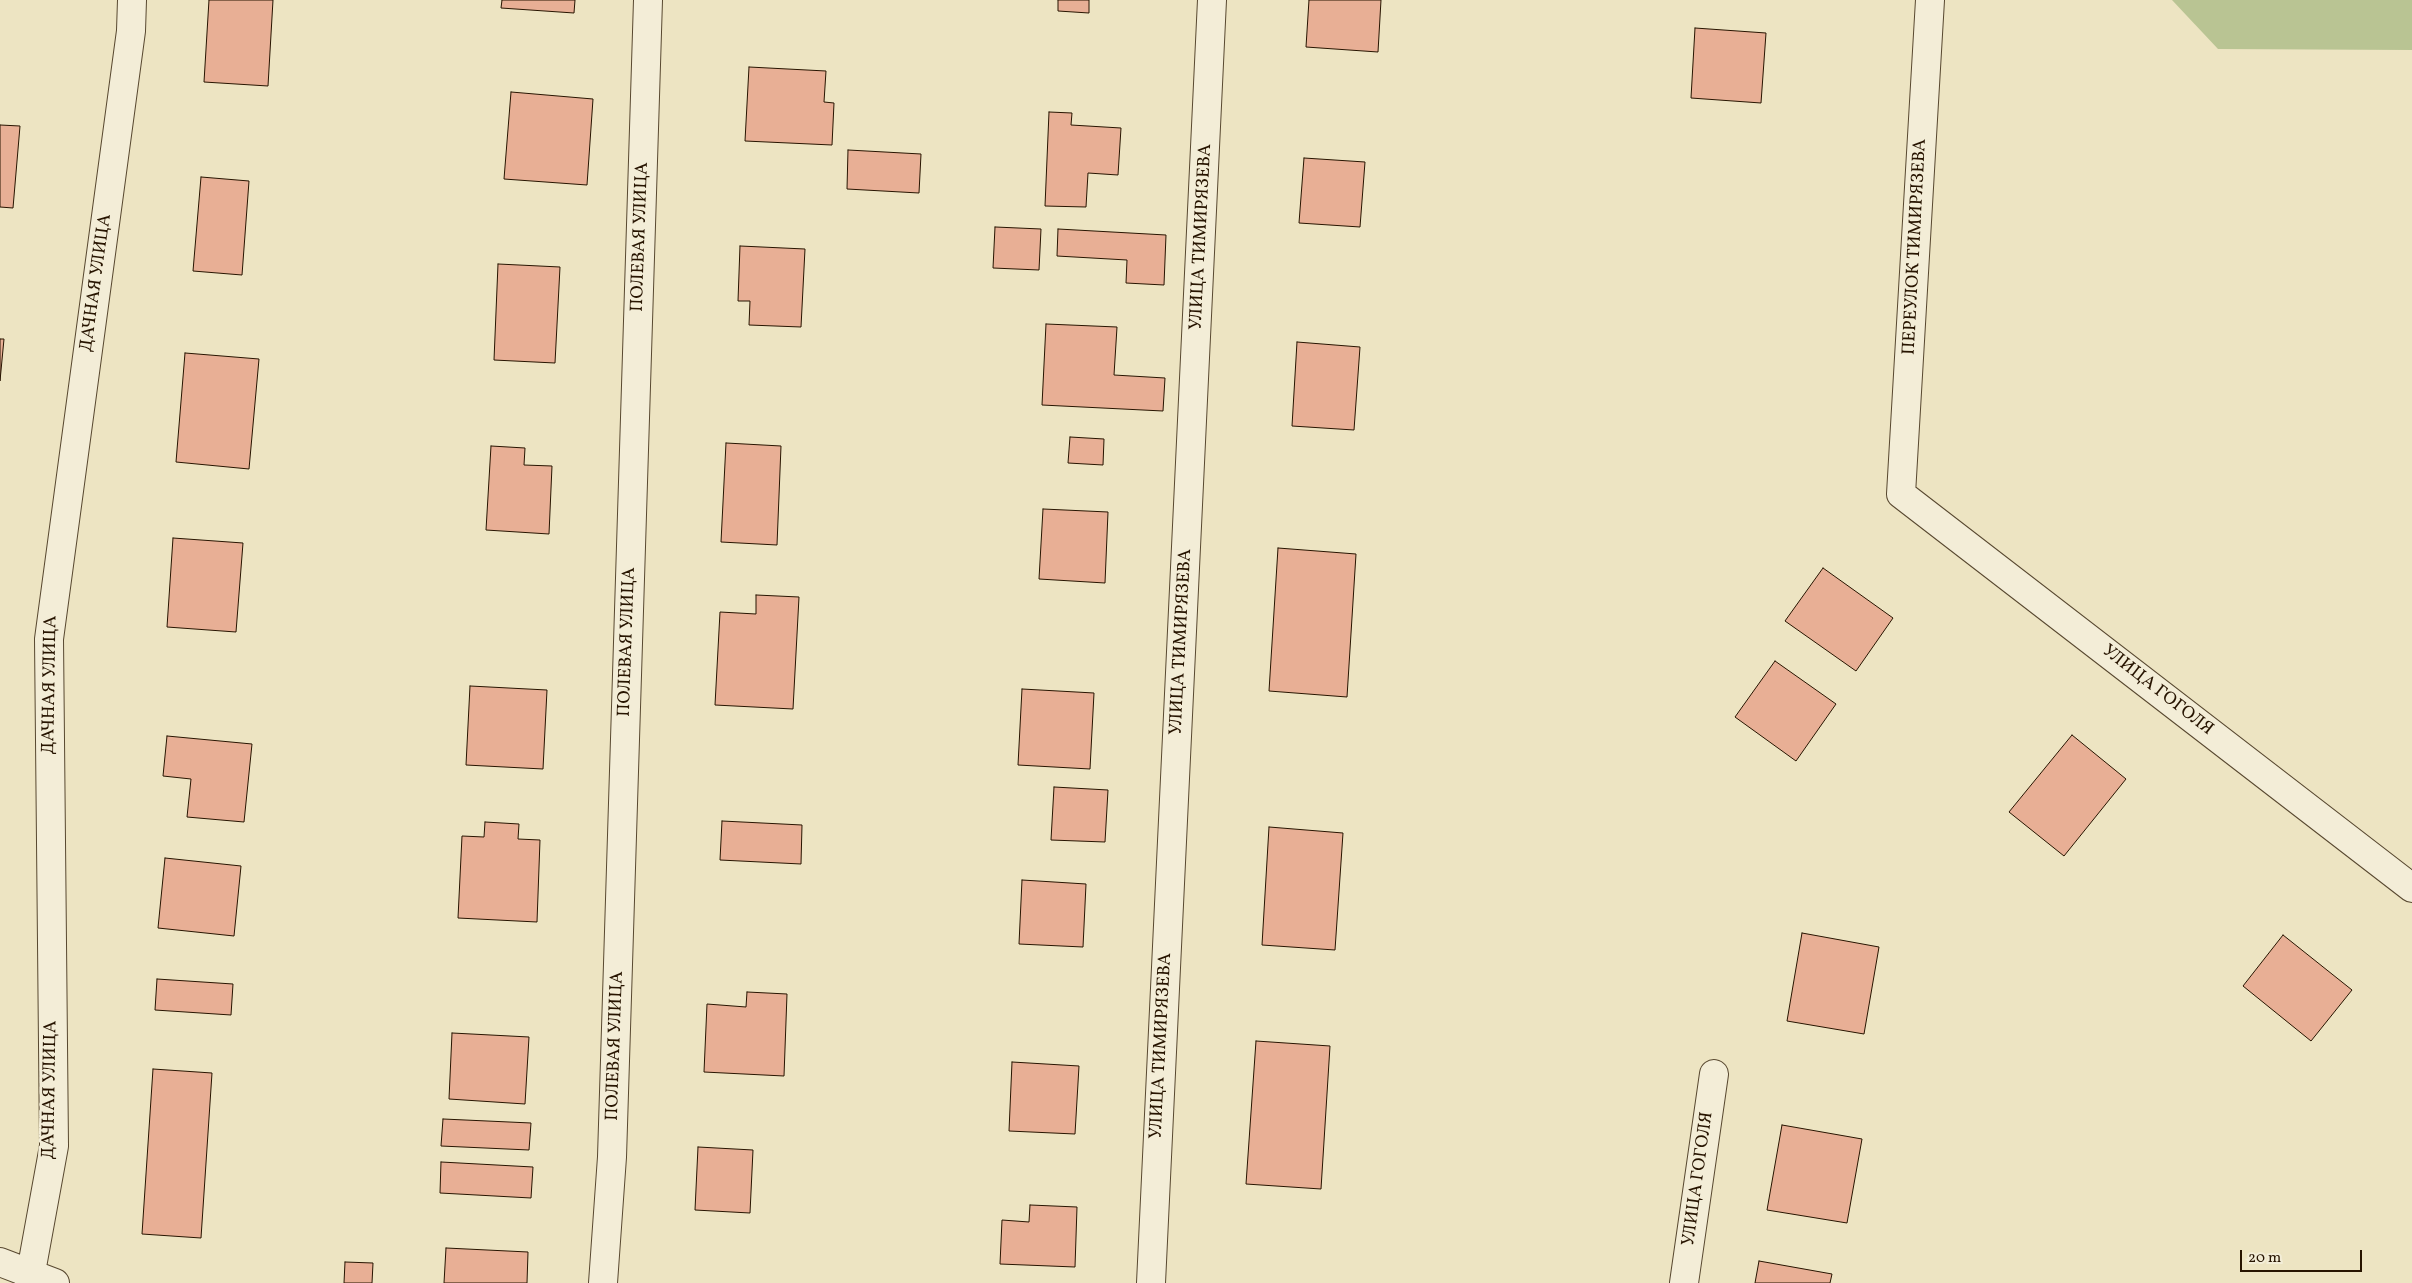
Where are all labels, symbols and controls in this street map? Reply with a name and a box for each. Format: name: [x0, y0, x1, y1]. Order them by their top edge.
street label: ПЕРЕУЛОК ТИМИРЯЗЕВА: [1900, 138, 1932, 356]
street label: УЛИЦА ТИМИРЯЗЕВА: [1186, 143, 1218, 331]
street label: ПОЛЕВАЯ УЛИЦА: [628, 162, 654, 312]
street label: ДАЧНАЯ УЛИЦА: [77, 213, 117, 353]
street label: УЛИЦА ТИМИРЯЗЕВА: [1166, 548, 1198, 736]
street label: ПОЛЕВАЯ УЛИЦА: [615, 567, 641, 717]
street label: ДАЧНАЯ УЛИЦА: [39, 615, 63, 755]
street label: УЛИЦА ГОГОЛЯ: [2097, 641, 2217, 741]
street label: УЛИЦА ТИМИРЯЗЕВА: [1146, 952, 1178, 1140]
street label: ПОЛЕВАЯ УЛИЦА: [603, 971, 629, 1121]
street label: ДАЧНАЯ УЛИЦА: [39, 1020, 63, 1160]
street label: УЛИЦА ГОГОЛЯ: [1679, 1110, 1719, 1248]
scale bar: [2242, 1240, 2364, 1272]
text: 20 m: [2248, 1248, 2281, 1269]

